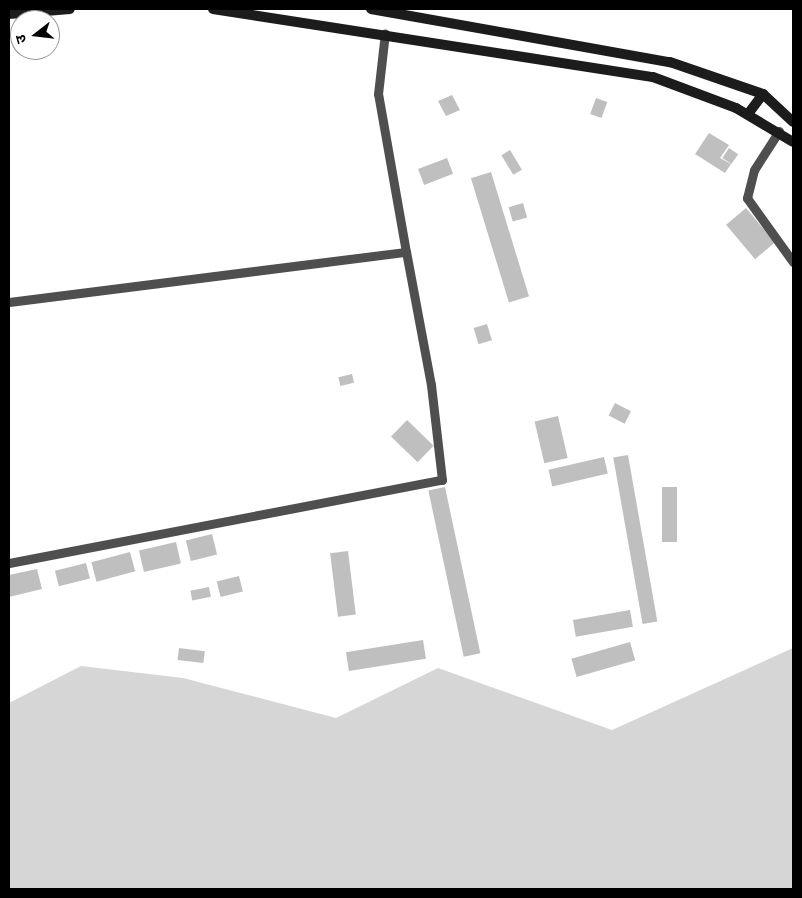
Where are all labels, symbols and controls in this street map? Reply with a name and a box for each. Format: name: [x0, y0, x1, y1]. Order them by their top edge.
north arrow: [10, 10, 60, 60]
text: उ: [12, 33, 30, 45]

